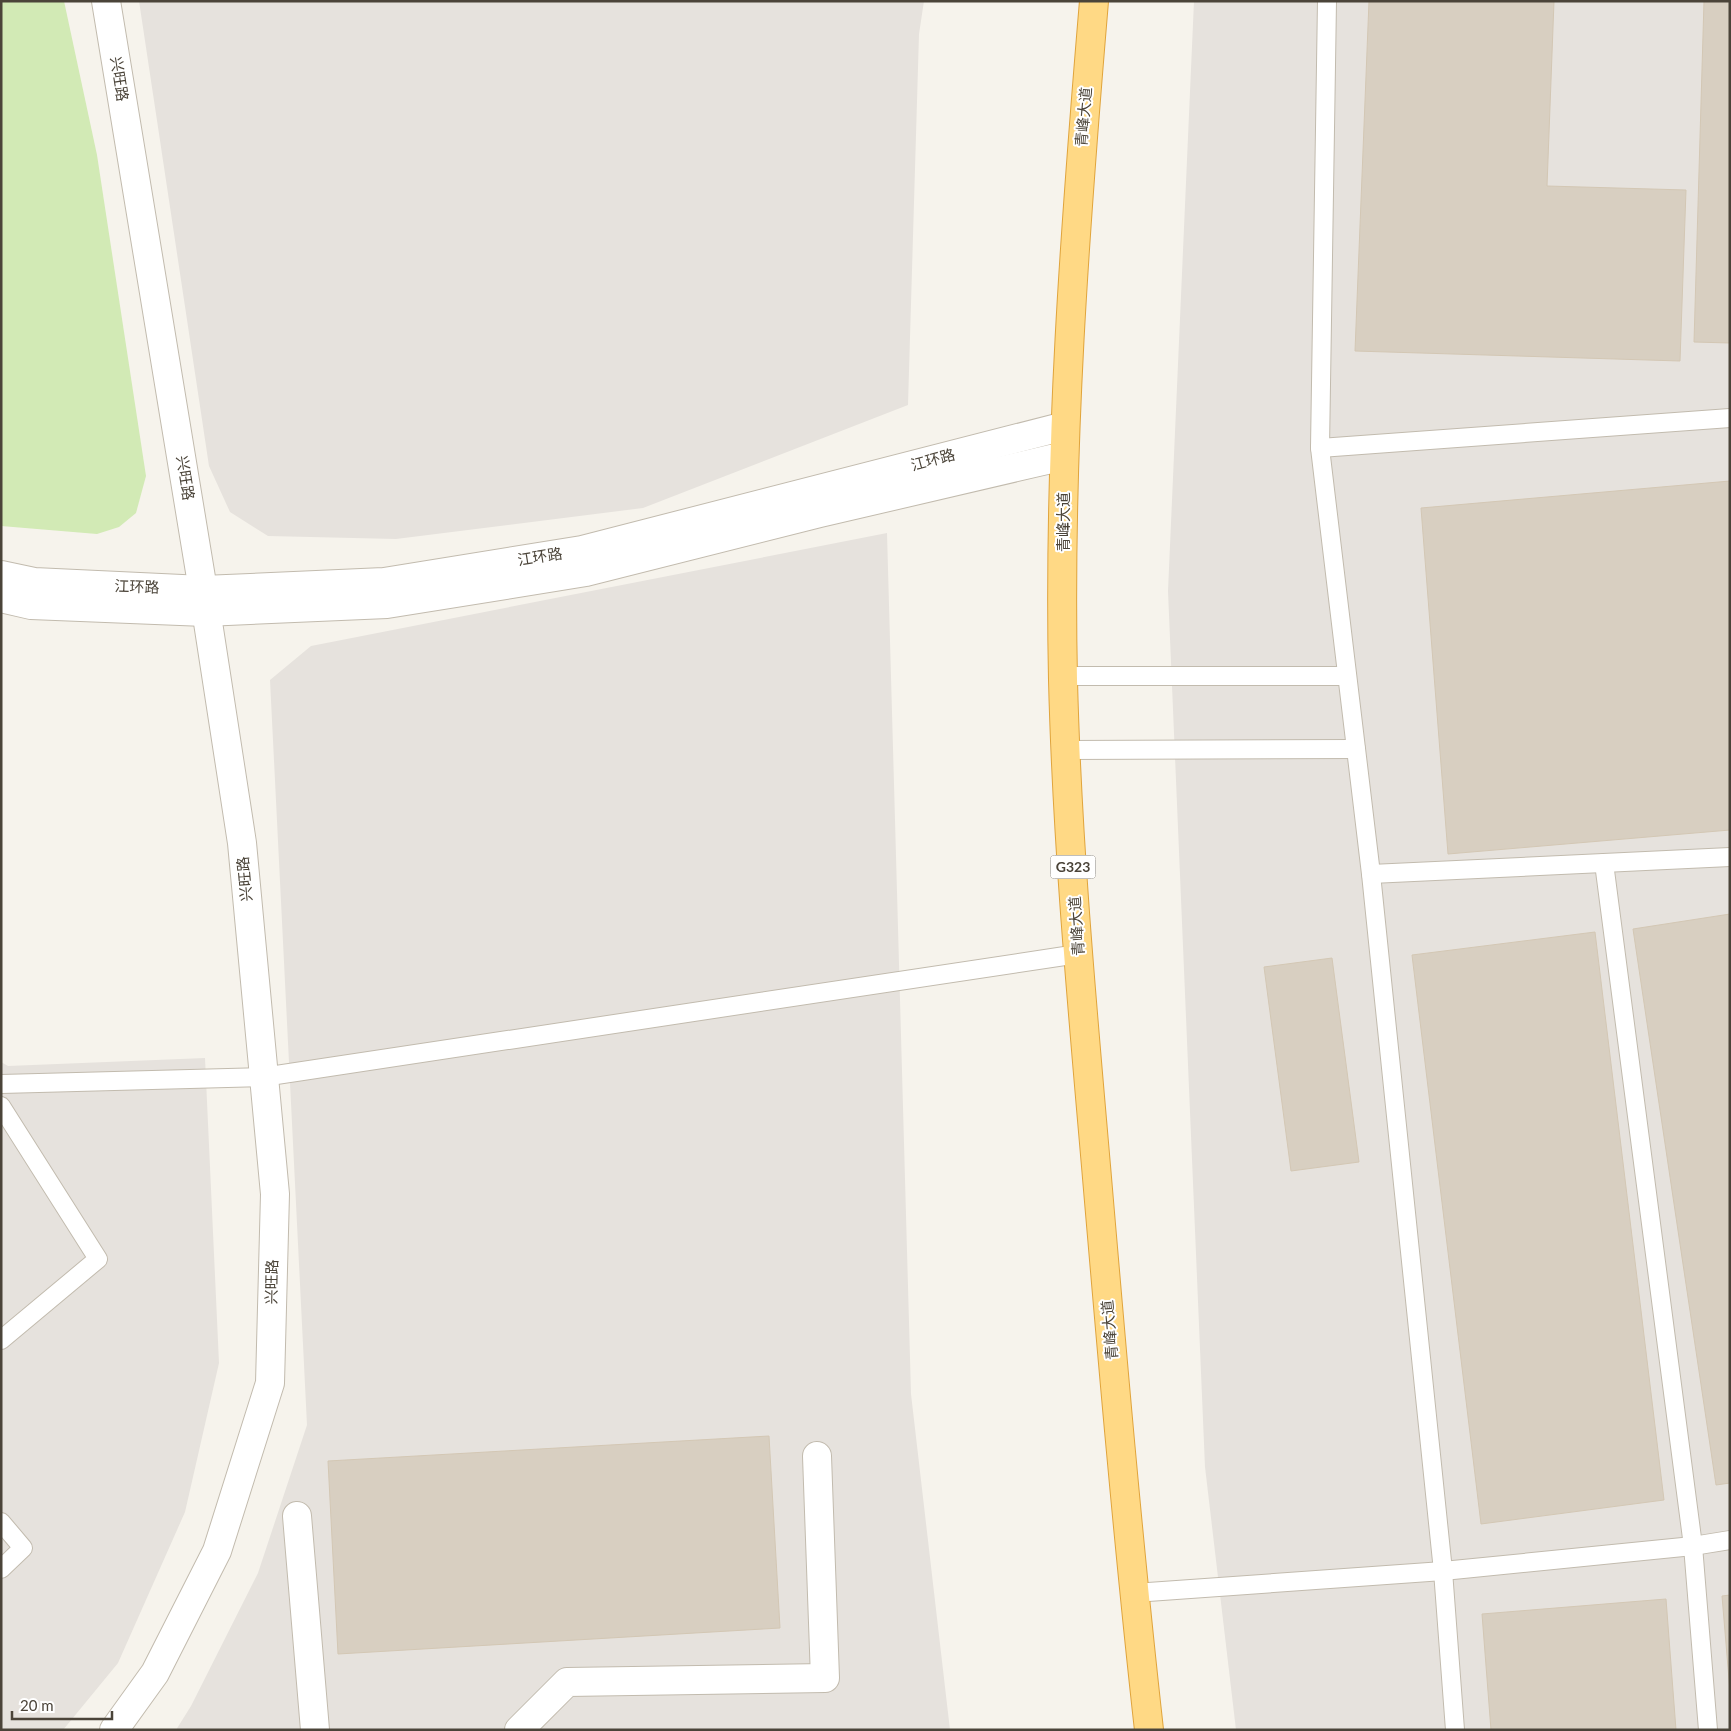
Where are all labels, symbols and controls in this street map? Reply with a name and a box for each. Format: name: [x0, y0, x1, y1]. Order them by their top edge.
street label: 兴旺路: [108, 55, 132, 102]
street label: 青峰大道: [1071, 86, 1095, 148]
street label: 江环路: [909, 445, 957, 474]
street label: 兴旺路: [174, 454, 198, 501]
street label: 青峰大道: [1054, 492, 1072, 552]
street label: 江环路: [516, 544, 563, 568]
street label: 江环路: [114, 576, 160, 596]
street label: 兴旺路: [233, 856, 255, 902]
road number: G323: [1050, 856, 1096, 879]
street label: 青峰大道: [1065, 896, 1087, 957]
street label: 兴旺路: [262, 1259, 280, 1305]
street label: 青峰大道: [1097, 1299, 1121, 1361]
scale bar: [12, 1688, 112, 1720]
text: 20 m: [20, 1696, 54, 1714]

